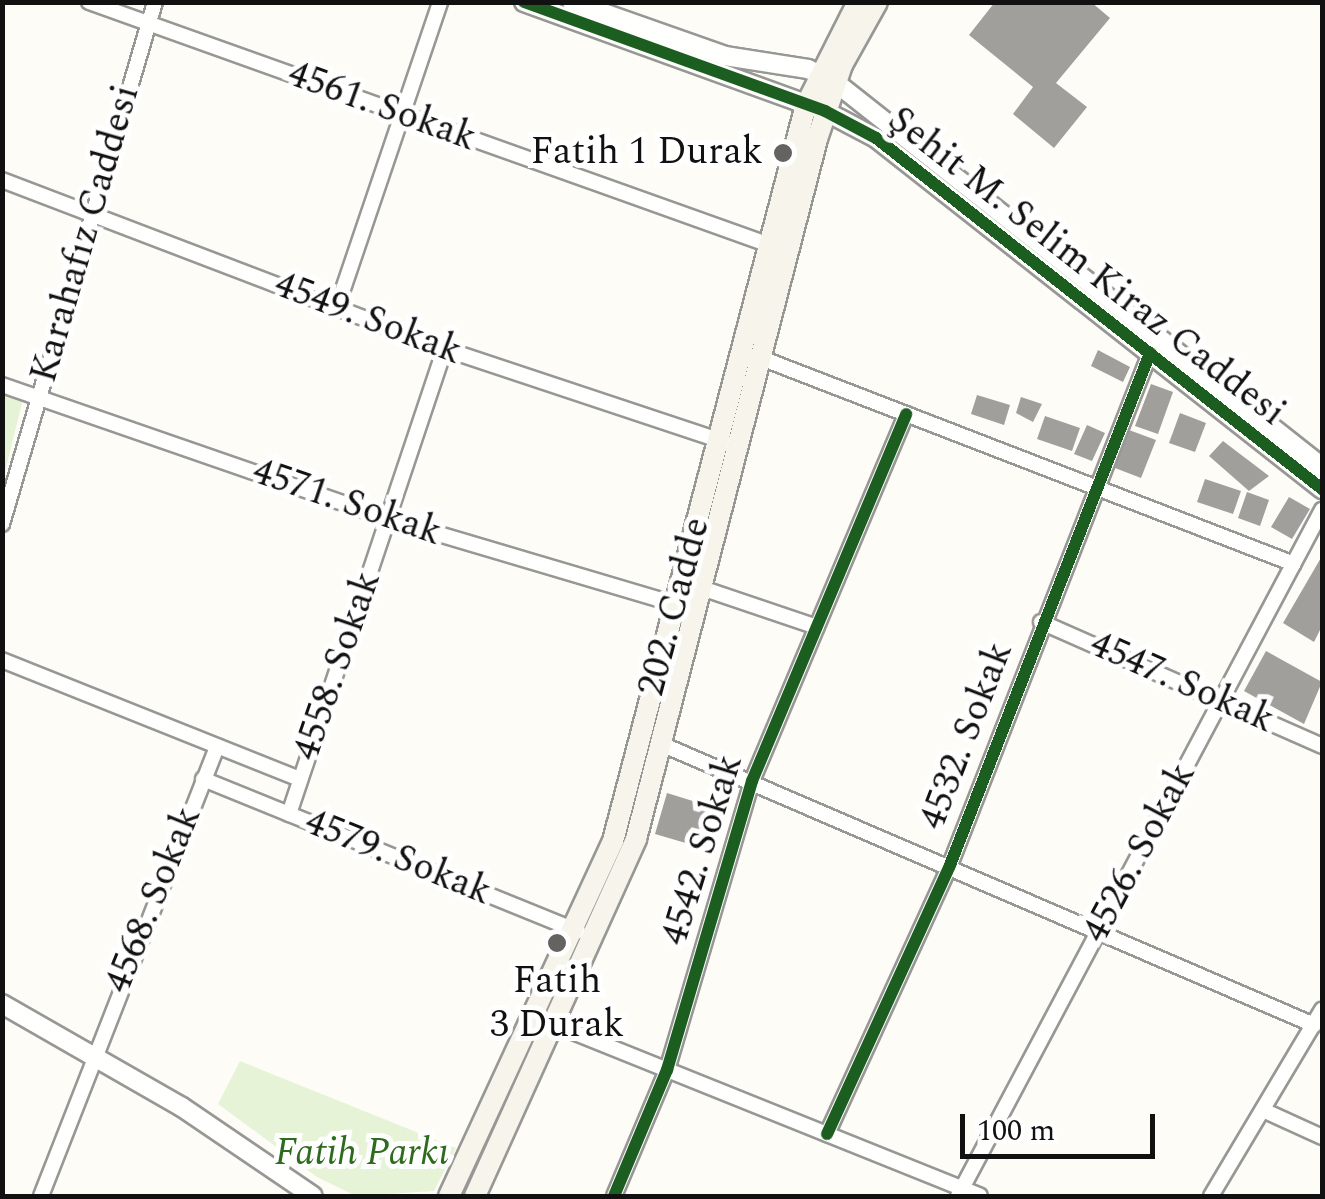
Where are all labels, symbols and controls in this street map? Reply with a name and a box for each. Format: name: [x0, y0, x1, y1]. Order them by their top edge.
street label: 4561. Sokak: [282, 52, 482, 162]
street label: Karahafız Caddesi: [22, 80, 150, 388]
street label: Şehit M. Selim Kiraz Caddesi: [878, 98, 1294, 436]
place label: Fatih 1 Durak: [531, 130, 763, 176]
marker: Fatih 1 Durak: [772, 142, 794, 164]
street label: 4549. Sokak: [268, 262, 468, 376]
street label: 4571. Sokak: [247, 449, 447, 557]
street label: 202. Cadde: [629, 513, 721, 701]
street label: 4558. Sokak: [284, 566, 392, 766]
street label: 4547. Sokak: [1083, 622, 1281, 744]
street label: 4532. Sokak: [910, 636, 1024, 836]
street label: 4542. Sokak: [652, 749, 754, 951]
street label: 4526. Sokak: [1074, 755, 1206, 951]
street label: 4568. Sokak: [96, 800, 212, 1000]
street label: 4579. Sokak: [298, 800, 498, 916]
marker: Fatih 3 Durak: [546, 932, 568, 954]
place label: Fatih 3 Durak: [490, 959, 624, 1048]
scale bar: [965, 1094, 1160, 1156]
text: 100 m: [977, 1108, 1055, 1154]
park label: Fatih Parkı: [275, 1131, 449, 1177]

